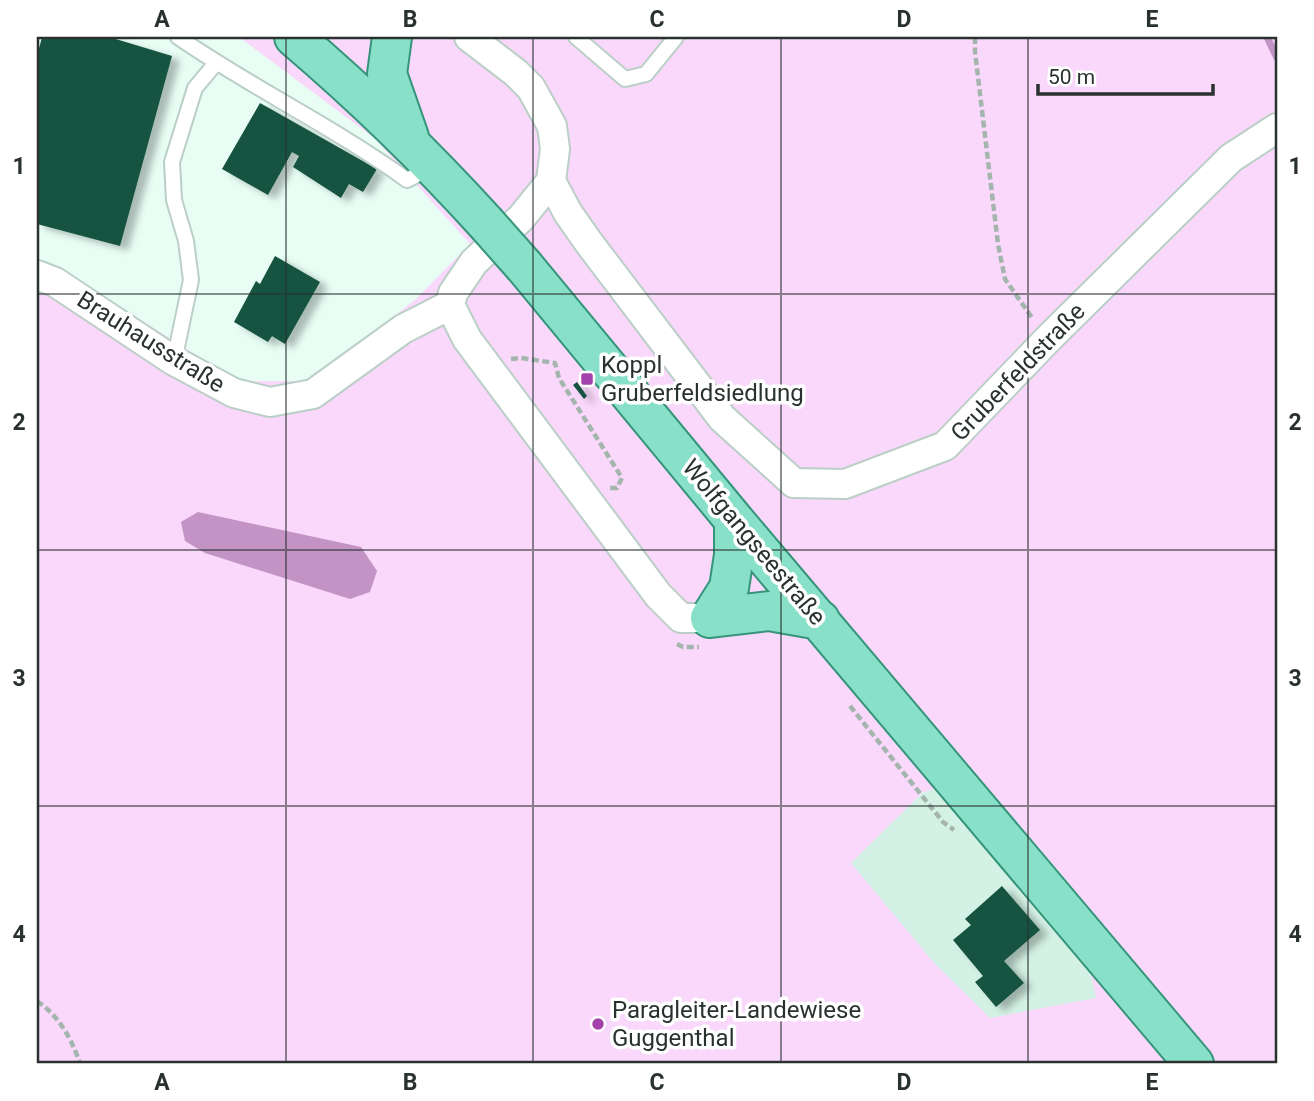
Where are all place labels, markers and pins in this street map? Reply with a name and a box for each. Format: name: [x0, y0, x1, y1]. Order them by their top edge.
place label: Koppl Gruberfeldsiedlung: [601, 351, 804, 407]
marker: Koppl Gruberfeldsiedlung: [579, 371, 595, 387]
place label: Paragleiter-Landewiese Guggenthal: [612, 996, 861, 1052]
marker: Paragleiter-Landewiese Guggenthal: [590, 1016, 606, 1032]

